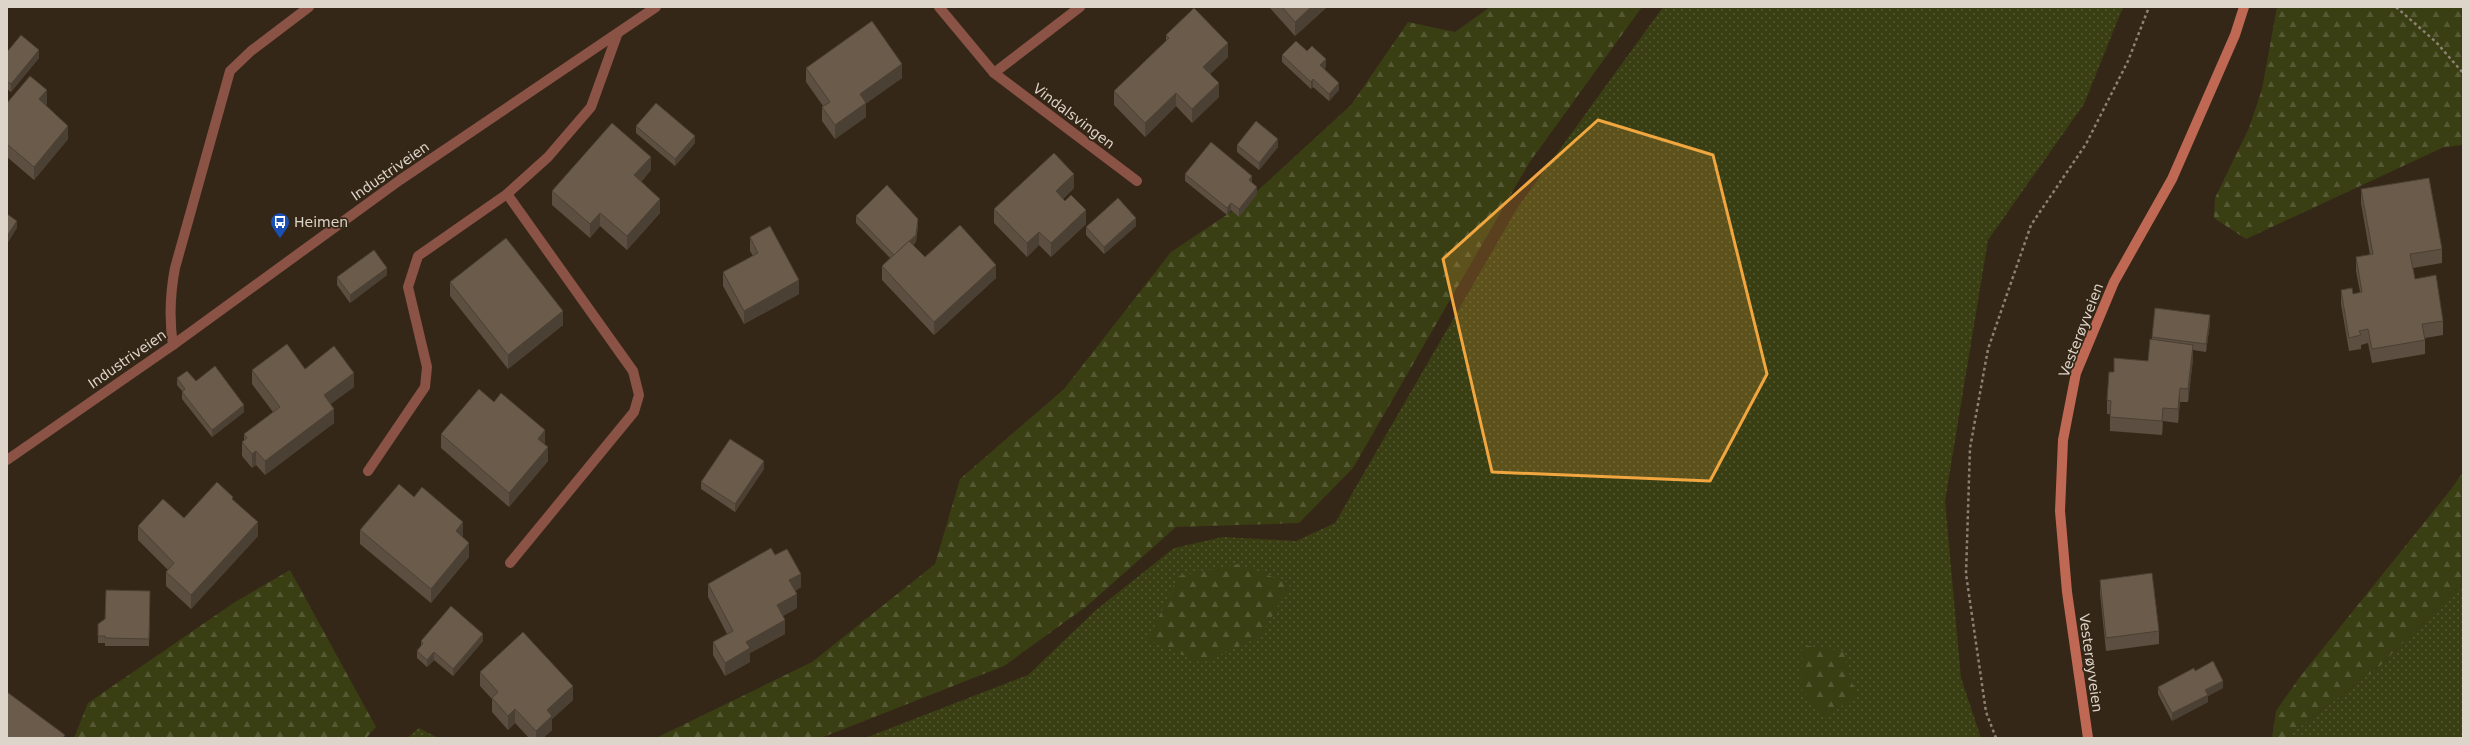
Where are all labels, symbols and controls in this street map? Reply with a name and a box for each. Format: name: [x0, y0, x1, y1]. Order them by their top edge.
street label: Vindalsvingen: [1030, 80, 1118, 152]
street label: Industriveien: [348, 138, 432, 204]
bus stop icon: Heimen: [269, 211, 291, 239]
place label: Heimen: [294, 214, 348, 230]
street label: Vesterøyveien: [2056, 281, 2106, 379]
street label: Industriveien: [85, 326, 169, 392]
street label: Vesterøyveien: [2076, 613, 2106, 713]

